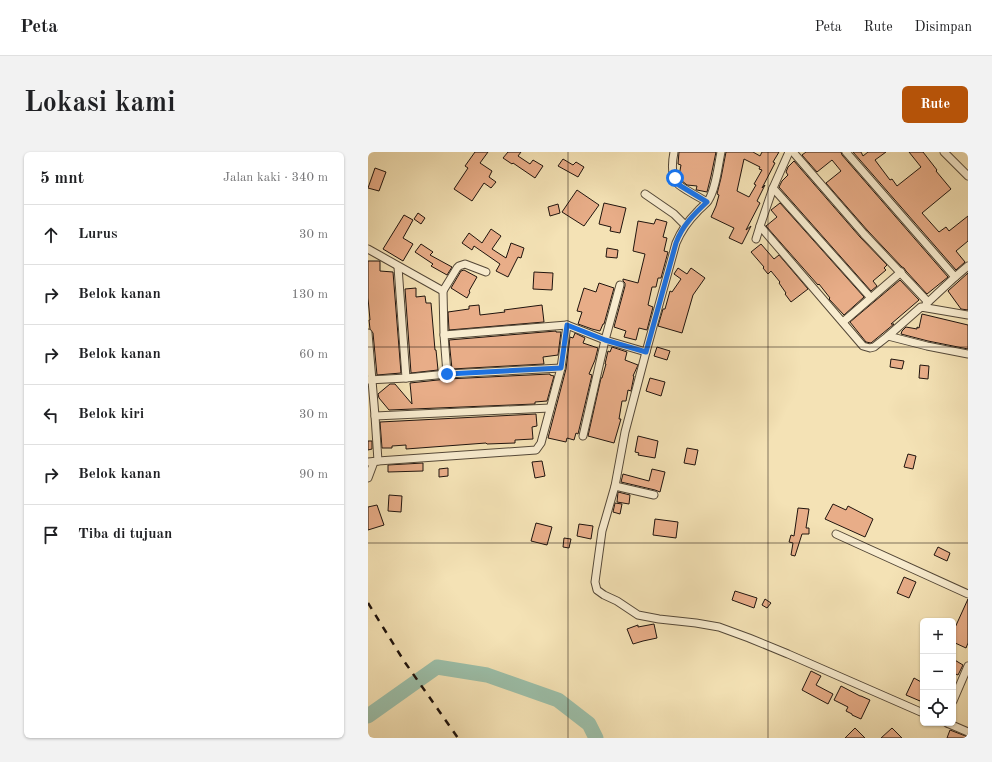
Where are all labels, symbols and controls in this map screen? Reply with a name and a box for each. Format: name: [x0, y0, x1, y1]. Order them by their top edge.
text: Peta: [20, 18, 58, 37]
text: Peta: [815, 20, 842, 34]
text: Rute: [864, 20, 893, 34]
text: Disimpan: [915, 20, 972, 34]
button: Rute: [902, 86, 968, 123]
text: Lokasi kami: [24, 90, 176, 118]
route start: [666, 169, 684, 187]
text: 5 mnt: [40, 170, 84, 187]
text: Jalan kaki · 340 m: [223, 171, 328, 184]
icon: ahead: [40, 224, 62, 246]
text: Lurus: [78, 227, 118, 242]
text: 30 m: [299, 228, 328, 241]
icon: right: [40, 284, 62, 306]
text: Belok kanan: [78, 287, 161, 302]
text: 130 m: [291, 288, 328, 301]
icon: right: [40, 344, 62, 366]
text: Belok kanan: [78, 347, 161, 362]
text: 60 m: [299, 348, 328, 361]
route end: [438, 365, 456, 383]
icon: left: [40, 404, 62, 426]
text: Belok kiri: [78, 407, 144, 422]
text: 30 m: [299, 408, 328, 421]
icon: right: [40, 464, 62, 486]
text: Belok kanan: [78, 467, 161, 482]
text: 90 m: [299, 468, 328, 481]
icon: arrive: [40, 524, 62, 546]
text: Tiba di tujuan: [78, 527, 172, 542]
map controls: [920, 618, 956, 726]
button: +: [920, 618, 956, 654]
button: −: [920, 654, 956, 690]
button: locate: [920, 690, 956, 726]

